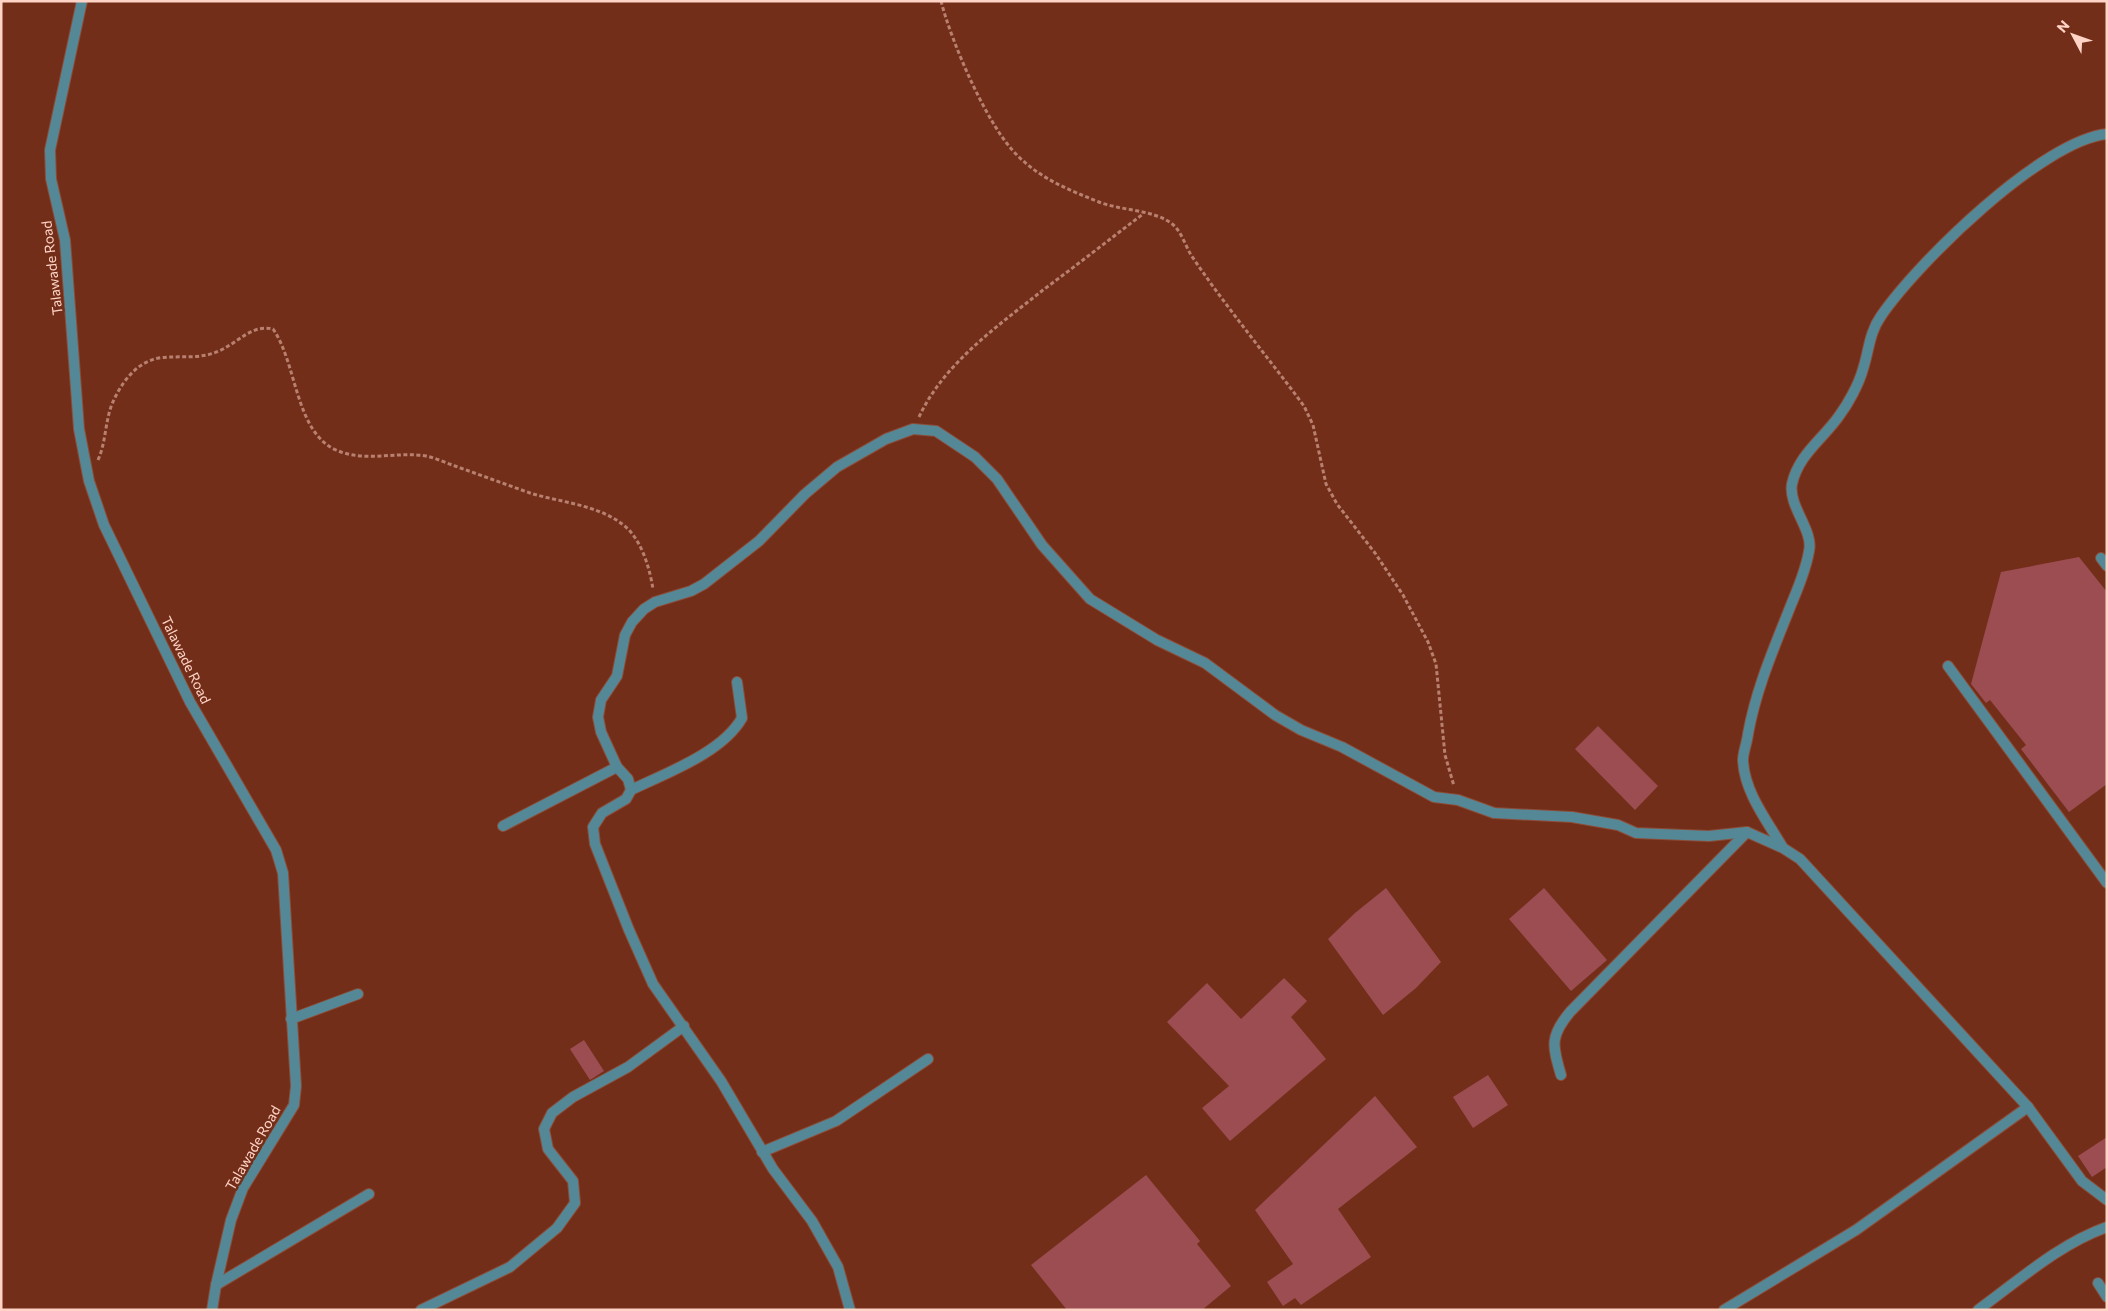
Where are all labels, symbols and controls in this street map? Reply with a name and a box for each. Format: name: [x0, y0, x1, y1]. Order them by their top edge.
north arrow: [2048, 10, 2098, 60]
text: N: [2053, 17, 2073, 36]
street label: Talawade Road: [37, 220, 66, 316]
street label: Talawade Road: [158, 613, 215, 706]
street label: Talawade Road: [221, 1102, 284, 1193]

